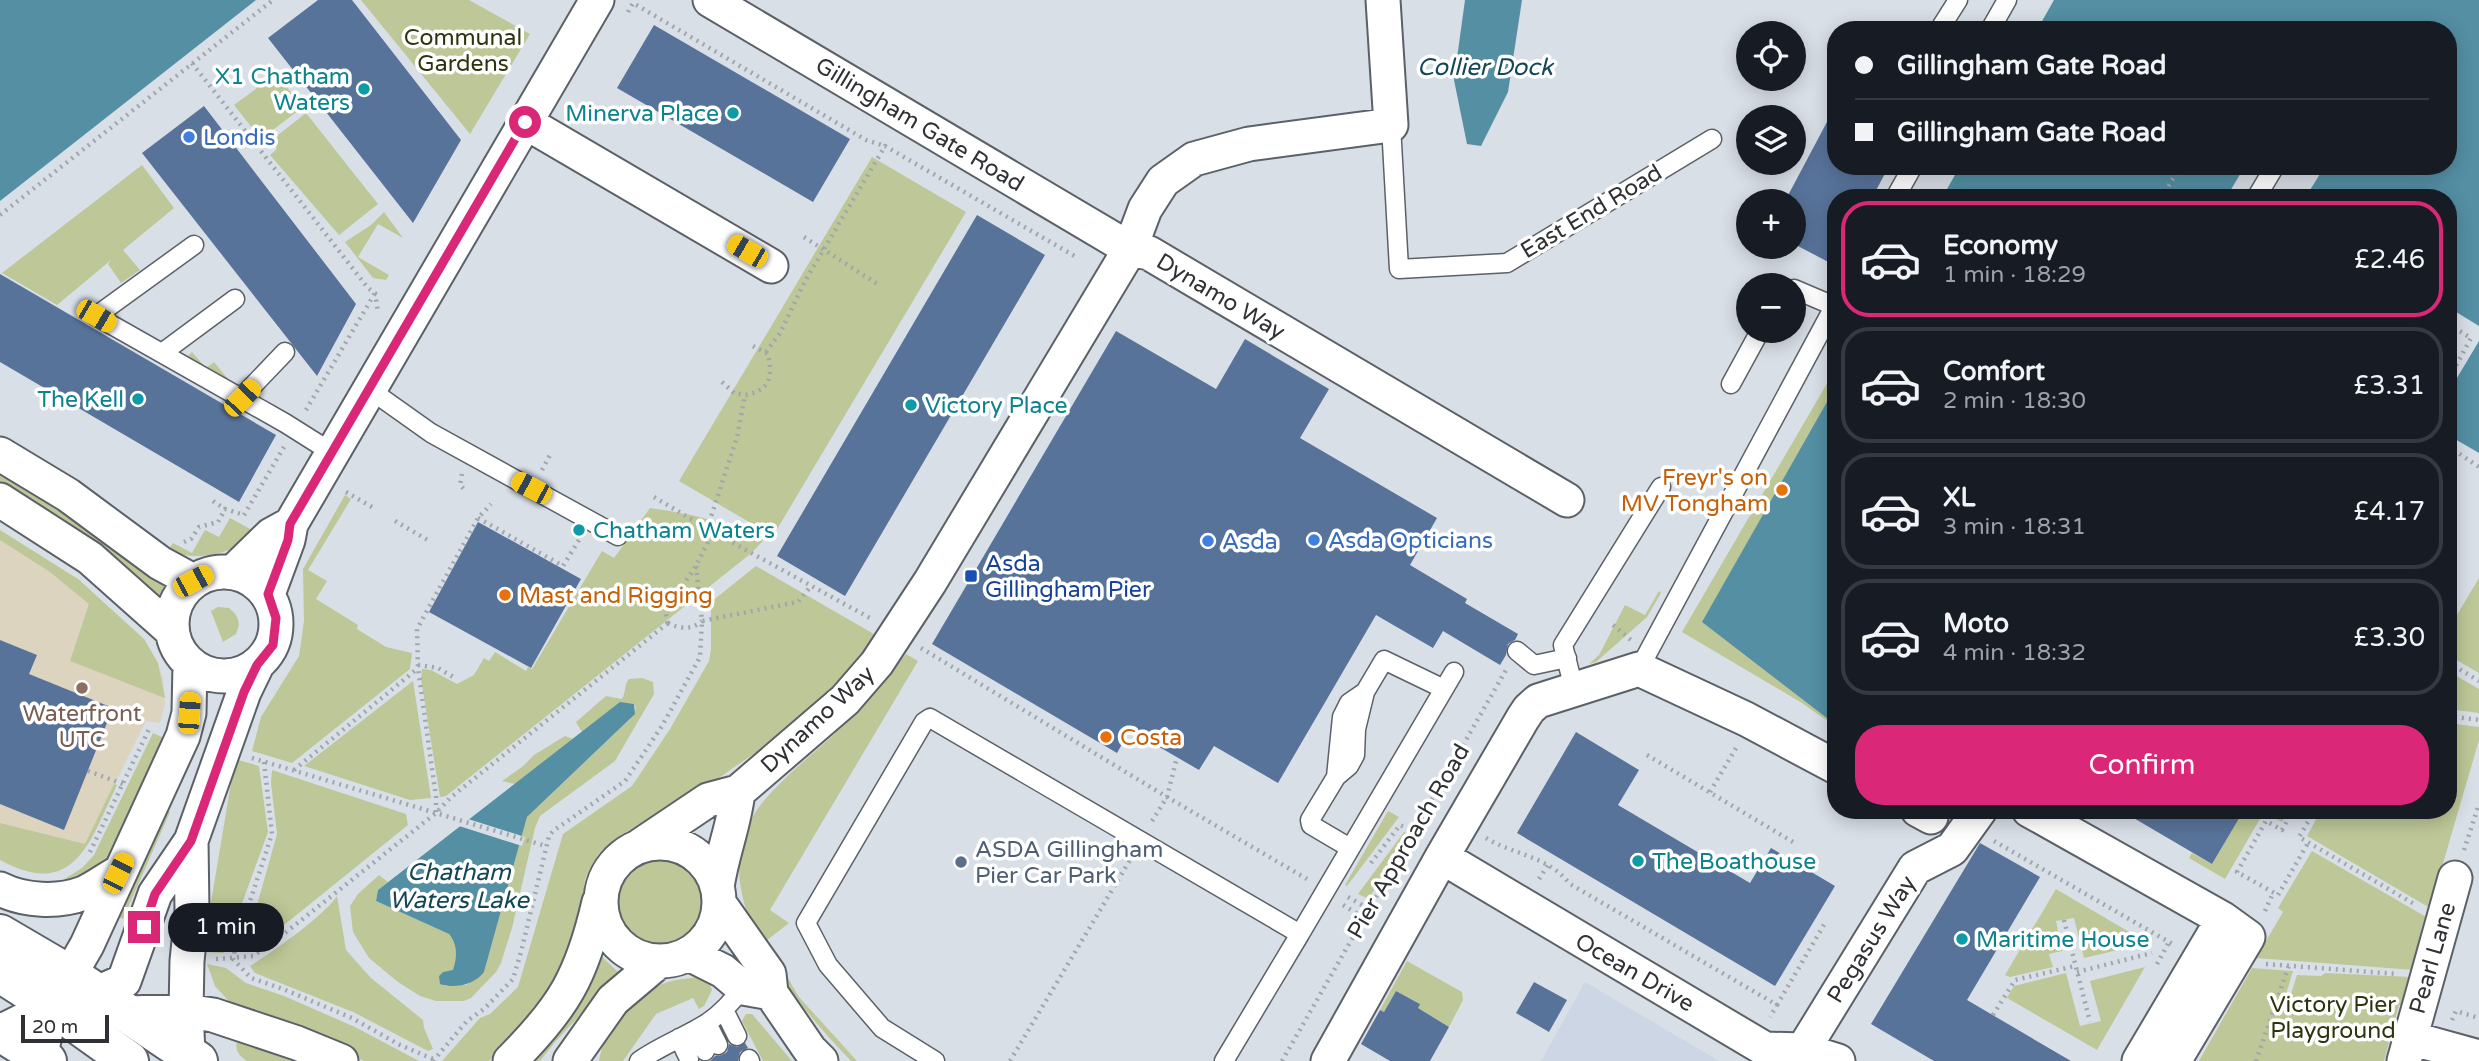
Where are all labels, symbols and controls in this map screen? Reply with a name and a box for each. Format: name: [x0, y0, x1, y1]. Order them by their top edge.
map controls: [1736, 21, 1806, 343]
button: locate: [1736, 21, 1806, 91]
park label: Communal Gardens: [404, 24, 522, 78]
text: Gillingham Gate Road: [1897, 50, 2166, 81]
street label: Gillingham Gate Road: [810, 51, 1029, 198]
water label: Collier Dock: [1417, 53, 1555, 82]
place label: X1 Chatham Waters: [215, 63, 350, 117]
marker: X1 Chatham Waters: [356, 81, 372, 97]
place label: Minerva Place: [565, 100, 719, 128]
marker: Minerva Place: [725, 105, 741, 121]
button: layers: [1736, 105, 1806, 175]
route start: [509, 106, 541, 138]
text: Gillingham Gate Road: [1897, 117, 2166, 148]
place label: Londis: [203, 124, 276, 152]
marker: Londis: [181, 129, 197, 145]
street label: East End Road: [1516, 159, 1667, 265]
button: +: [1736, 189, 1806, 259]
icon: car: [1859, 228, 1922, 291]
text: Economy: [1943, 230, 2058, 261]
car: [724, 231, 771, 271]
text: £2.46: [2354, 244, 2425, 275]
street label: Dynamo Way: [1151, 248, 1290, 346]
text: 1 min · 18:29: [1943, 261, 2086, 289]
button: −: [1736, 273, 1806, 343]
car: [73, 296, 120, 336]
icon: car: [1859, 354, 1922, 417]
text: Comfort: [1943, 356, 2045, 387]
text: £3.31: [2354, 370, 2425, 401]
car: [220, 376, 265, 420]
place label: The Kell: [37, 386, 124, 414]
text: 2 min · 18:30: [1943, 387, 2086, 415]
marker: The Kell: [130, 391, 146, 407]
place label: Victory Place: [925, 392, 1068, 420]
marker: Victory Place: [903, 397, 919, 413]
place label: Freyr's on MV Tongham: [1621, 464, 1768, 518]
car: [508, 469, 555, 507]
icon: car: [1859, 480, 1922, 543]
marker: Freyr's on MV Tongham: [1774, 482, 1790, 498]
text: XL: [1943, 482, 1975, 513]
text: £4.17: [2354, 496, 2425, 527]
text: 3 min · 18:31: [1943, 513, 2086, 541]
place label: Chatham Waters: [593, 517, 775, 545]
marker: Chatham Waters: [571, 522, 587, 538]
place label: Asda Opticians: [1328, 527, 1493, 555]
place label: Asda: [1222, 528, 1278, 556]
marker: Asda Opticians: [1306, 532, 1322, 548]
marker: Asda: [1200, 533, 1216, 549]
place label: Asda Gillingham Pier: [985, 550, 1151, 604]
car: [170, 562, 217, 600]
marker: Asda Gillingham Pier: [963, 568, 979, 584]
place label: Mast and Rigging: [519, 582, 713, 610]
marker: Mast and Rigging: [497, 587, 513, 603]
icon: car: [1859, 606, 1922, 669]
text: Moto: [1943, 608, 2009, 639]
text: £3.30: [2354, 622, 2425, 653]
text: 4 min · 18:32: [1943, 639, 2086, 667]
street label: Dynamo Way: [755, 660, 880, 779]
marker: Waterfront UTC: [74, 680, 90, 696]
car: [178, 691, 201, 735]
place label: Waterfront UTC: [22, 700, 142, 754]
place label: Costa: [1120, 724, 1182, 752]
button: Confirm: [1855, 725, 2429, 805]
marker: Costa: [1098, 729, 1114, 745]
street label: Pier Approach Road: [1342, 739, 1476, 944]
place label: ASDA Gillingham Pier Car Park: [975, 836, 1163, 890]
place label: The Boathouse: [1652, 848, 1816, 876]
car: [100, 850, 137, 896]
marker: The Boathouse: [1630, 853, 1646, 869]
marker: ASDA Gillingham Pier Car Park: [953, 854, 969, 870]
water label: Chatham Waters Lake: [389, 858, 530, 915]
street label: Pegasus Way: [1822, 871, 1922, 1008]
street label: Pearl Lane: [2404, 899, 2462, 1017]
callout: 1 min: [168, 902, 284, 951]
route end: [128, 911, 160, 943]
text: 1 min: [195, 913, 257, 941]
place label: Maritime House: [1976, 926, 2149, 954]
street label: Ocean Drive: [1570, 927, 1699, 1018]
marker: Maritime House: [1954, 931, 1970, 947]
park label: Victory Pier Playground: [2270, 991, 2396, 1045]
scale bar: [21, 1012, 108, 1044]
text: 20 m: [32, 1016, 78, 1038]

